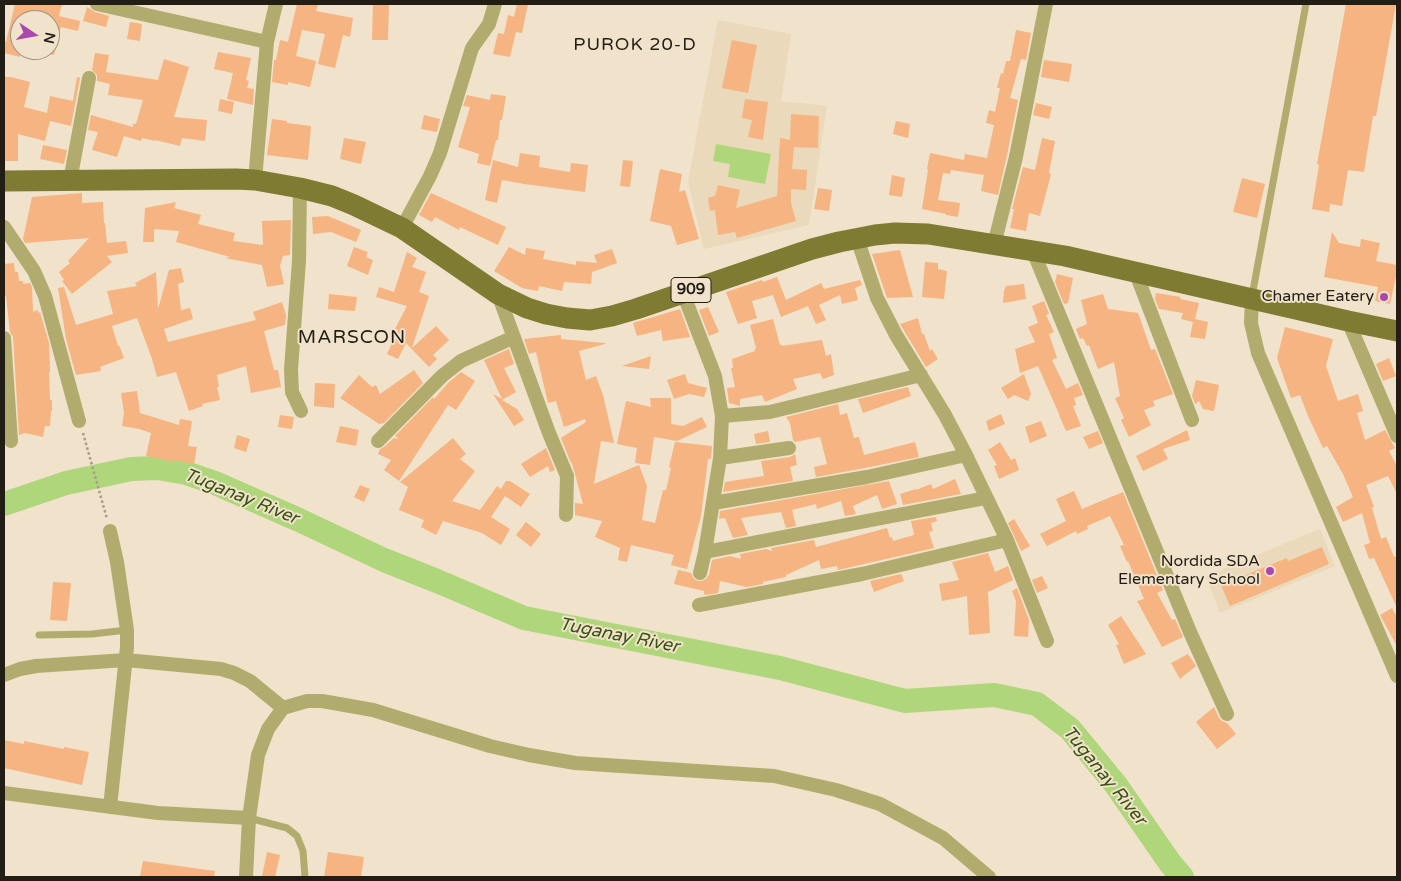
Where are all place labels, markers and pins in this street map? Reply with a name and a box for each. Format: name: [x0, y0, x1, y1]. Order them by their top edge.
place label: Chamer Eatery: [1261, 287, 1374, 307]
marker: Chamer Eatery: [1378, 291, 1390, 303]
place label: Nordida SDA Elementary School: [1118, 552, 1260, 590]
marker: Nordida SDA Elementary School: [1264, 565, 1276, 577]

